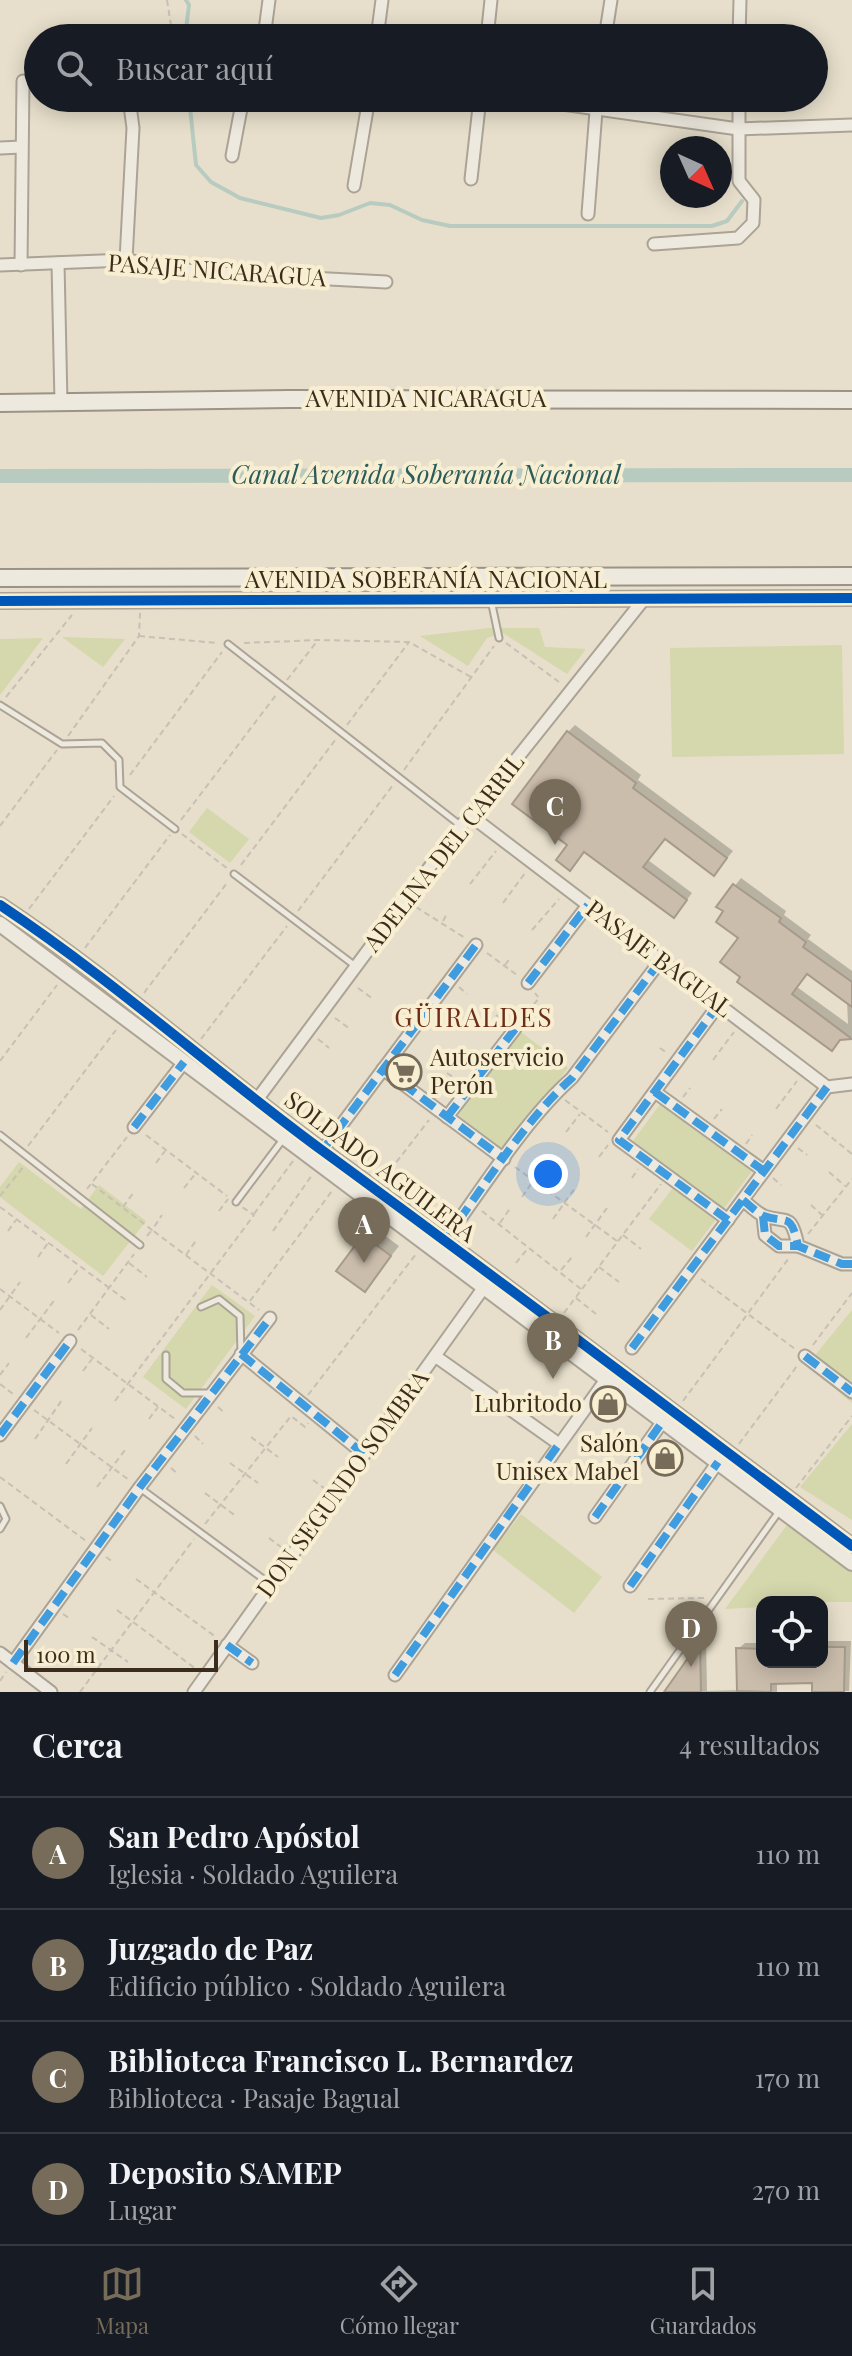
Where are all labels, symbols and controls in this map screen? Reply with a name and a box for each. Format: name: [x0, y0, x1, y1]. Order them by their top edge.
search box: [24, 24, 828, 112]
icon: search: [52, 46, 96, 90]
text: Buscar aquí: [116, 48, 273, 88]
north arrow: [660, 136, 732, 208]
street label: PASAJE NICARAGUA: [107, 245, 328, 293]
street label: AVENIDA NICARAGUA: [305, 381, 547, 413]
water label: Canal Avenida Soberanía Nacional: [231, 456, 622, 491]
street label: AVENIDA SOBERANÍA NACIONAL: [244, 562, 607, 594]
street label: ADELINA DEL CARRIL: [354, 746, 530, 958]
pin: C: [529, 779, 581, 845]
street label: PASAJE BAGUAL: [580, 892, 740, 1023]
district label: GÜIRALDES: [394, 999, 554, 1034]
place label: Autoservicio Perón: [429, 1040, 564, 1100]
supermarket icon: Autoservicio Perón: [385, 1053, 423, 1091]
street label: SOLDADO AGUILERA: [278, 1085, 482, 1249]
your location: [528, 1154, 568, 1194]
pin: A: [338, 1197, 390, 1263]
pin: B: [527, 1313, 579, 1379]
street label: DON SEGUNDO SOMBRA: [248, 1362, 435, 1603]
shop icon: Lubritodo: [589, 1385, 627, 1423]
place label: Lubritodo: [474, 1386, 582, 1418]
place label: Salón Unisex Mabel: [496, 1426, 639, 1486]
shop icon: Salón Unisex Mabel: [646, 1439, 684, 1477]
map controls: [756, 1596, 828, 1668]
button: locate: [756, 1596, 828, 1668]
pin: D: [665, 1601, 717, 1667]
scale bar: [24, 1636, 218, 1672]
text: 100 m: [36, 1639, 96, 1669]
text: Cerca: [32, 1721, 123, 1767]
text: 4 resultados: [679, 1727, 820, 1762]
text: San Pedro Apóstol: [108, 1816, 360, 1856]
text: A: [49, 1836, 67, 1871]
text: 110 m: [756, 1836, 820, 1871]
text: Iglesia · Soldado Aguilera: [108, 1856, 398, 1891]
text: Juzgado de Paz: [108, 1928, 313, 1968]
text: B: [49, 1948, 67, 1983]
text: 110 m: [756, 1948, 820, 1983]
text: Edificio público · Soldado Aguilera: [108, 1968, 506, 2003]
text: Biblioteca Francisco L. Bernardez: [108, 2040, 574, 2080]
text: C: [49, 2060, 67, 2095]
text: 170 m: [755, 2060, 820, 2095]
text: Biblioteca · Pasaje Bagual: [108, 2080, 400, 2115]
text: Deposito SAMEP: [108, 2152, 342, 2192]
text: D: [48, 2172, 68, 2207]
text: 270 m: [752, 2172, 820, 2207]
text: Lugar: [108, 2192, 176, 2227]
tab: Mapa: [95, 2262, 149, 2340]
tab: Cómo llegar: [340, 2262, 459, 2340]
tab: Guardados: [650, 2262, 757, 2340]

